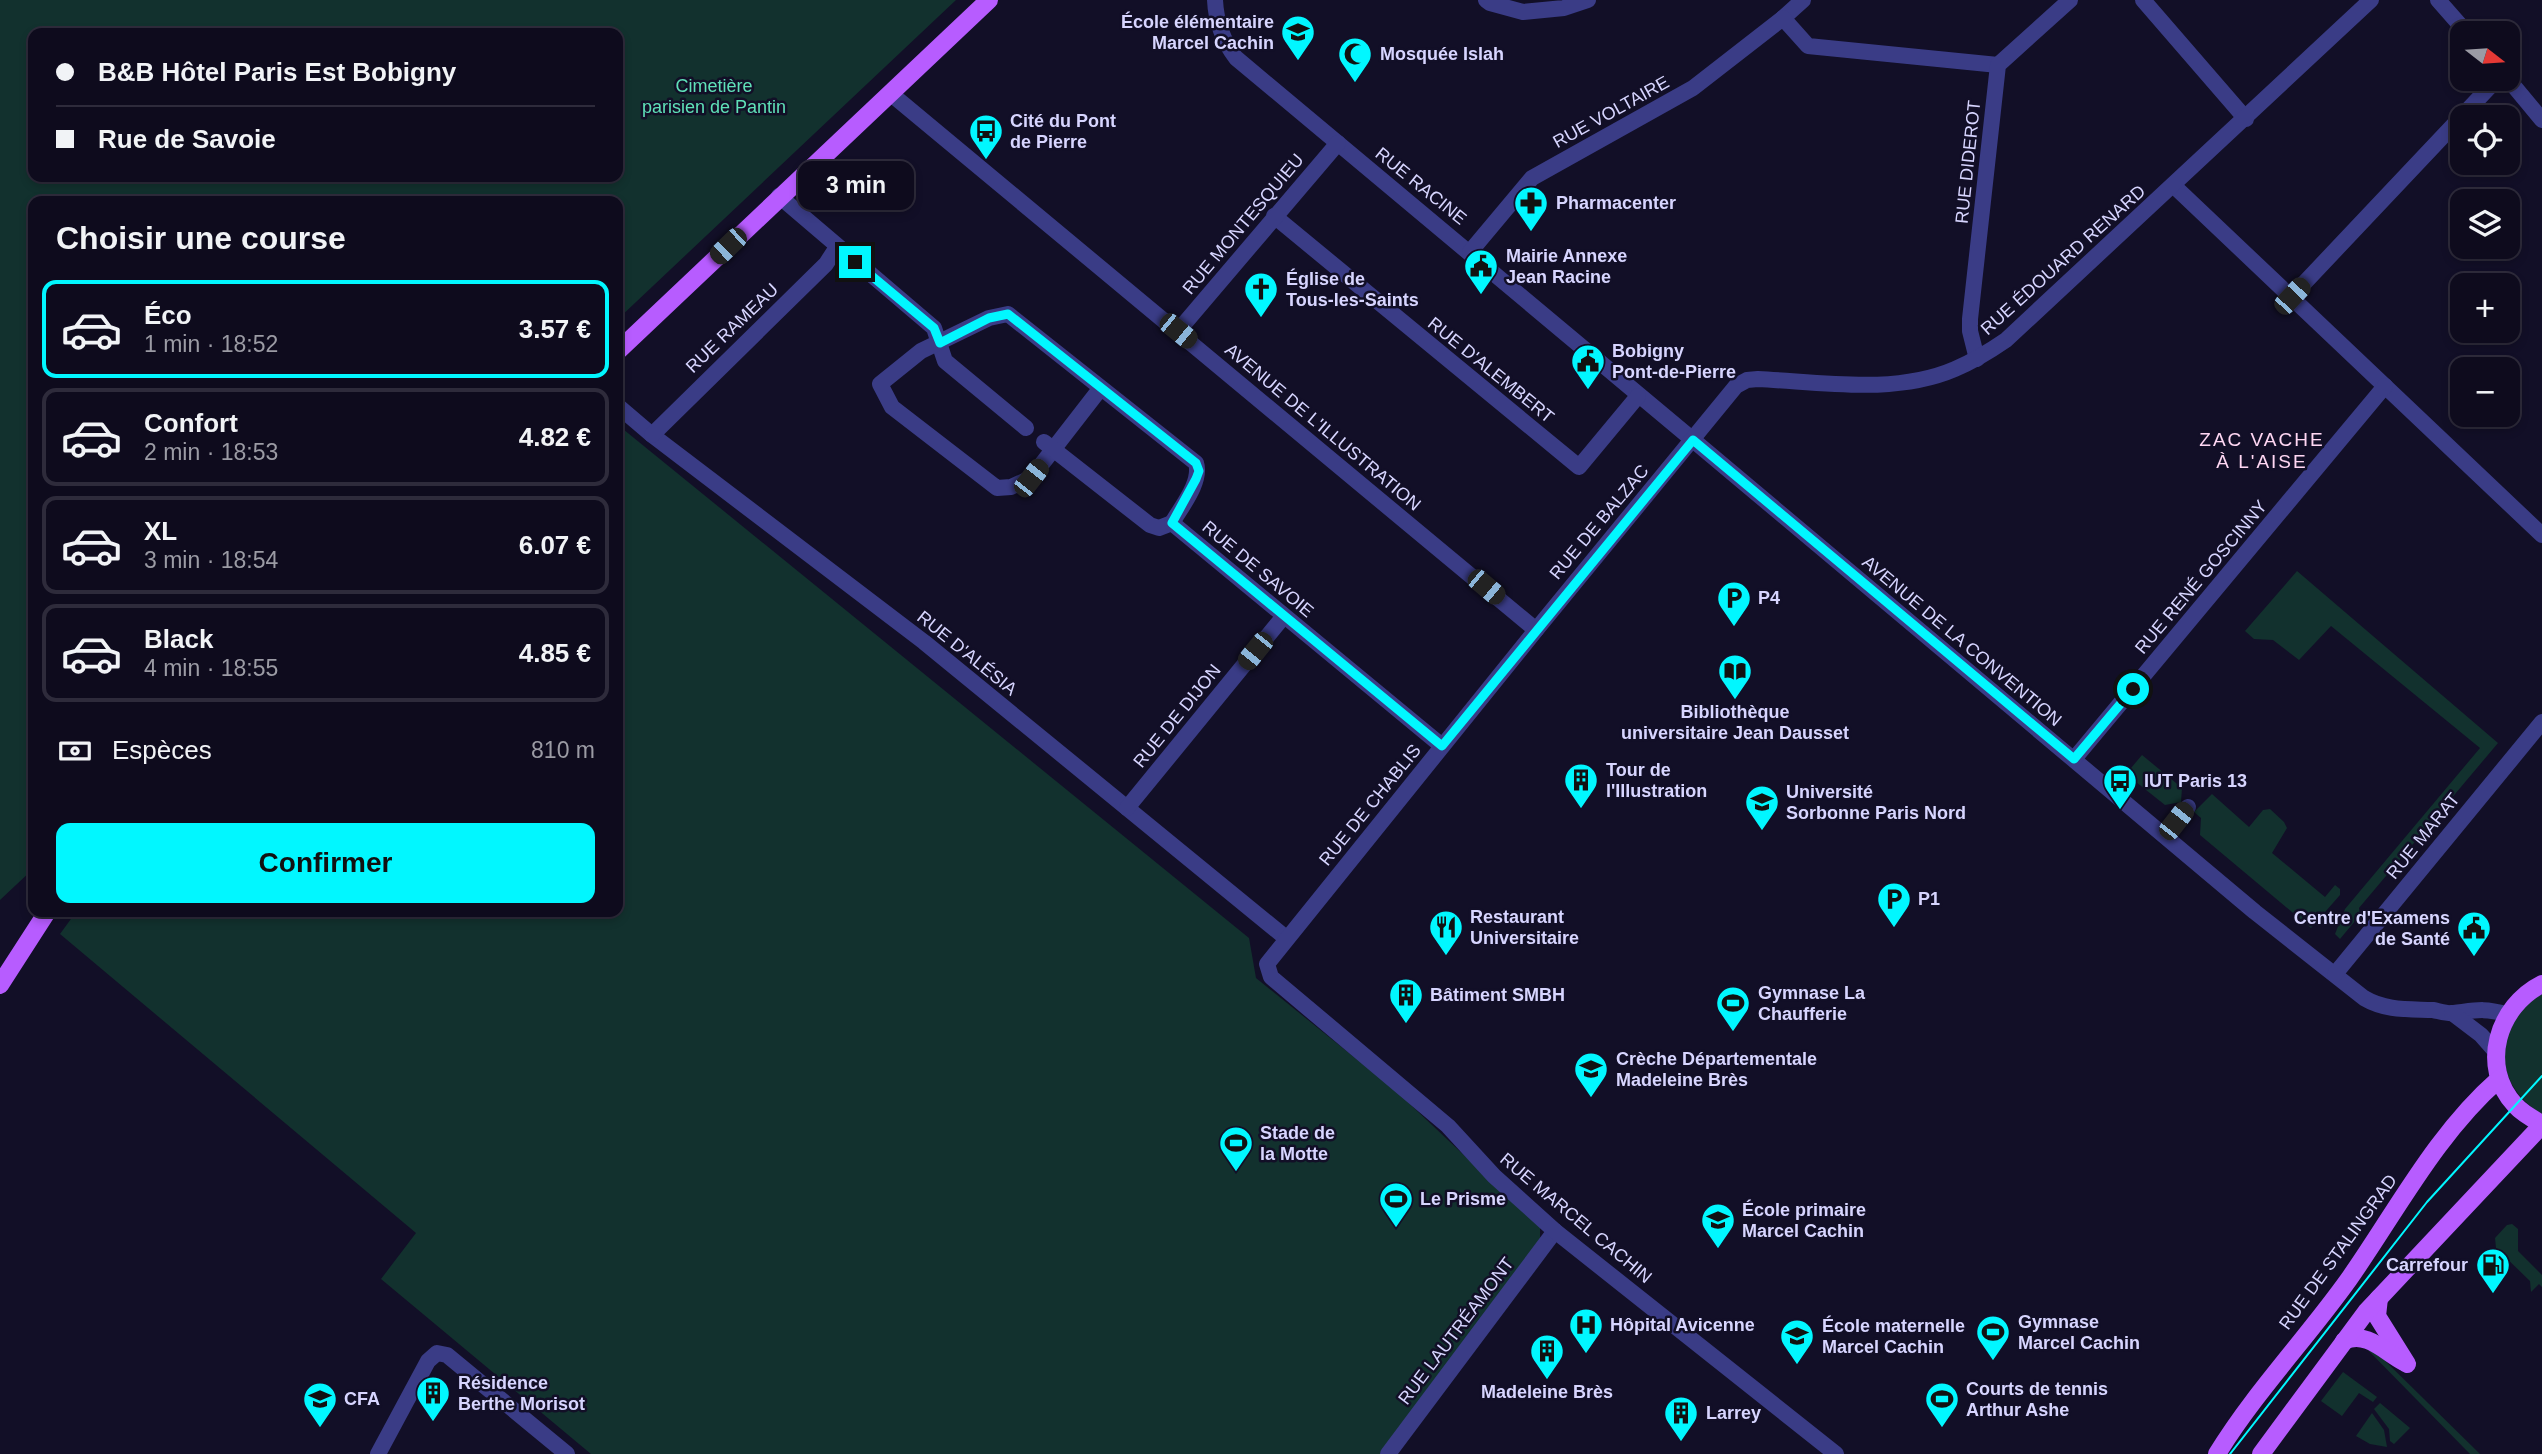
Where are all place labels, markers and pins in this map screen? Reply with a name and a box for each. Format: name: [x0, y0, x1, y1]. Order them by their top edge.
place label: École élémentaire Marcel Cachin: [1121, 11, 1274, 53]
school or university icon: École élémentaire Marcel Cachin: [1279, 13, 1317, 62]
mosque icon: Mosquée Islah: [1336, 35, 1374, 84]
place label: Mosquée Islah: [1380, 44, 1504, 64]
place label: Cité du Pont de Pierre: [1010, 111, 1116, 152]
bus stop icon: Cité du Pont de Pierre: [967, 112, 1005, 161]
pharmacy icon: Pharmacenter: [1512, 184, 1550, 233]
place label: Pharmacenter: [1556, 193, 1676, 213]
place label: Mairie Annexe Jean Racine: [1506, 246, 1627, 287]
public building icon: Mairie Annexe Jean Racine: [1462, 247, 1500, 296]
place label: Église de Tous-les-Saints: [1286, 268, 1419, 310]
church icon: Église de Tous-les-Saints: [1242, 270, 1280, 319]
place label: Bobigny Pont-de-Pierre: [1612, 341, 1736, 382]
public building icon: Bobigny Pont-de-Pierre: [1569, 342, 1607, 391]
parking icon: P4: [1715, 579, 1753, 628]
place label: P4: [1758, 588, 1780, 608]
library icon: Bibliothèque universitaire Jean Dausset: [1716, 652, 1754, 701]
place label: Bibliothèque universitaire Jean Dausset: [1621, 702, 1849, 743]
place label: Tour de l'Illustration: [1606, 760, 1707, 801]
building icon: Tour de l'Illustration: [1562, 761, 1600, 810]
bus stop icon: IUT Paris 13: [2101, 762, 2139, 811]
place label: IUT Paris 13: [2144, 771, 2247, 791]
place label: Université Sorbonne Paris Nord: [1786, 782, 1966, 823]
school or university icon: Université Sorbonne Paris Nord: [1743, 783, 1781, 832]
parking icon: P1: [1875, 880, 1913, 929]
place label: P1: [1918, 889, 1940, 909]
place label: Restaurant Universitaire: [1470, 907, 1579, 948]
restaurant icon: Restaurant Universitaire: [1427, 908, 1465, 957]
place label: Centre d'Examens de Santé: [2294, 908, 2450, 949]
public building icon: Centre d'Examens de Santé: [2455, 909, 2493, 958]
building icon: Bâtiment SMBH: [1387, 976, 1425, 1025]
place label: Gymnase La Chaufferie: [1758, 983, 1866, 1024]
sports icon: Gymnase La Chaufferie: [1714, 984, 1752, 1033]
place label: Bâtiment SMBH: [1430, 985, 1565, 1005]
place label: Crèche Départementale Madeleine Brès: [1616, 1049, 1817, 1090]
school or university icon: Crèche Départementale Madeleine Brès: [1572, 1050, 1610, 1099]
place label: Stade de la Motte: [1260, 1123, 1335, 1164]
sports icon: Stade de la Motte: [1217, 1124, 1255, 1173]
sports icon: Le Prisme: [1377, 1180, 1415, 1229]
place label: Le Prisme: [1420, 1189, 1506, 1209]
place label: École primaire Marcel Cachin: [1742, 1199, 1866, 1241]
school or university icon: École primaire Marcel Cachin: [1699, 1201, 1737, 1250]
fuel station icon: Carrefour: [2474, 1246, 2512, 1295]
place label: Carrefour: [2386, 1255, 2468, 1275]
hospital icon: Hôpital Avicenne: [1567, 1306, 1605, 1355]
place label: Gymnase Marcel Cachin: [2018, 1312, 2140, 1353]
sports icon: Gymnase Marcel Cachin: [1974, 1313, 2012, 1362]
place label: Hôpital Avicenne: [1610, 1315, 1755, 1335]
place label: École maternelle Marcel Cachin: [1822, 1315, 1965, 1357]
school or university icon: École maternelle Marcel Cachin: [1778, 1317, 1816, 1366]
building icon: Madeleine Brès: [1528, 1332, 1566, 1381]
place label: Résidence Berthe Morisot: [458, 1373, 585, 1414]
building icon: Résidence Berthe Morisot: [414, 1374, 452, 1423]
place label: Courts de tennis Arthur Ashe: [1966, 1379, 2108, 1420]
school or university icon: CFA: [301, 1380, 339, 1429]
sports icon: Courts de tennis Arthur Ashe: [1923, 1380, 1961, 1429]
place label: Madeleine Brès: [1481, 1382, 1613, 1402]
place label: CFA: [344, 1389, 380, 1409]
building icon: Larrey: [1662, 1394, 1700, 1443]
place label: Larrey: [1706, 1403, 1761, 1423]

